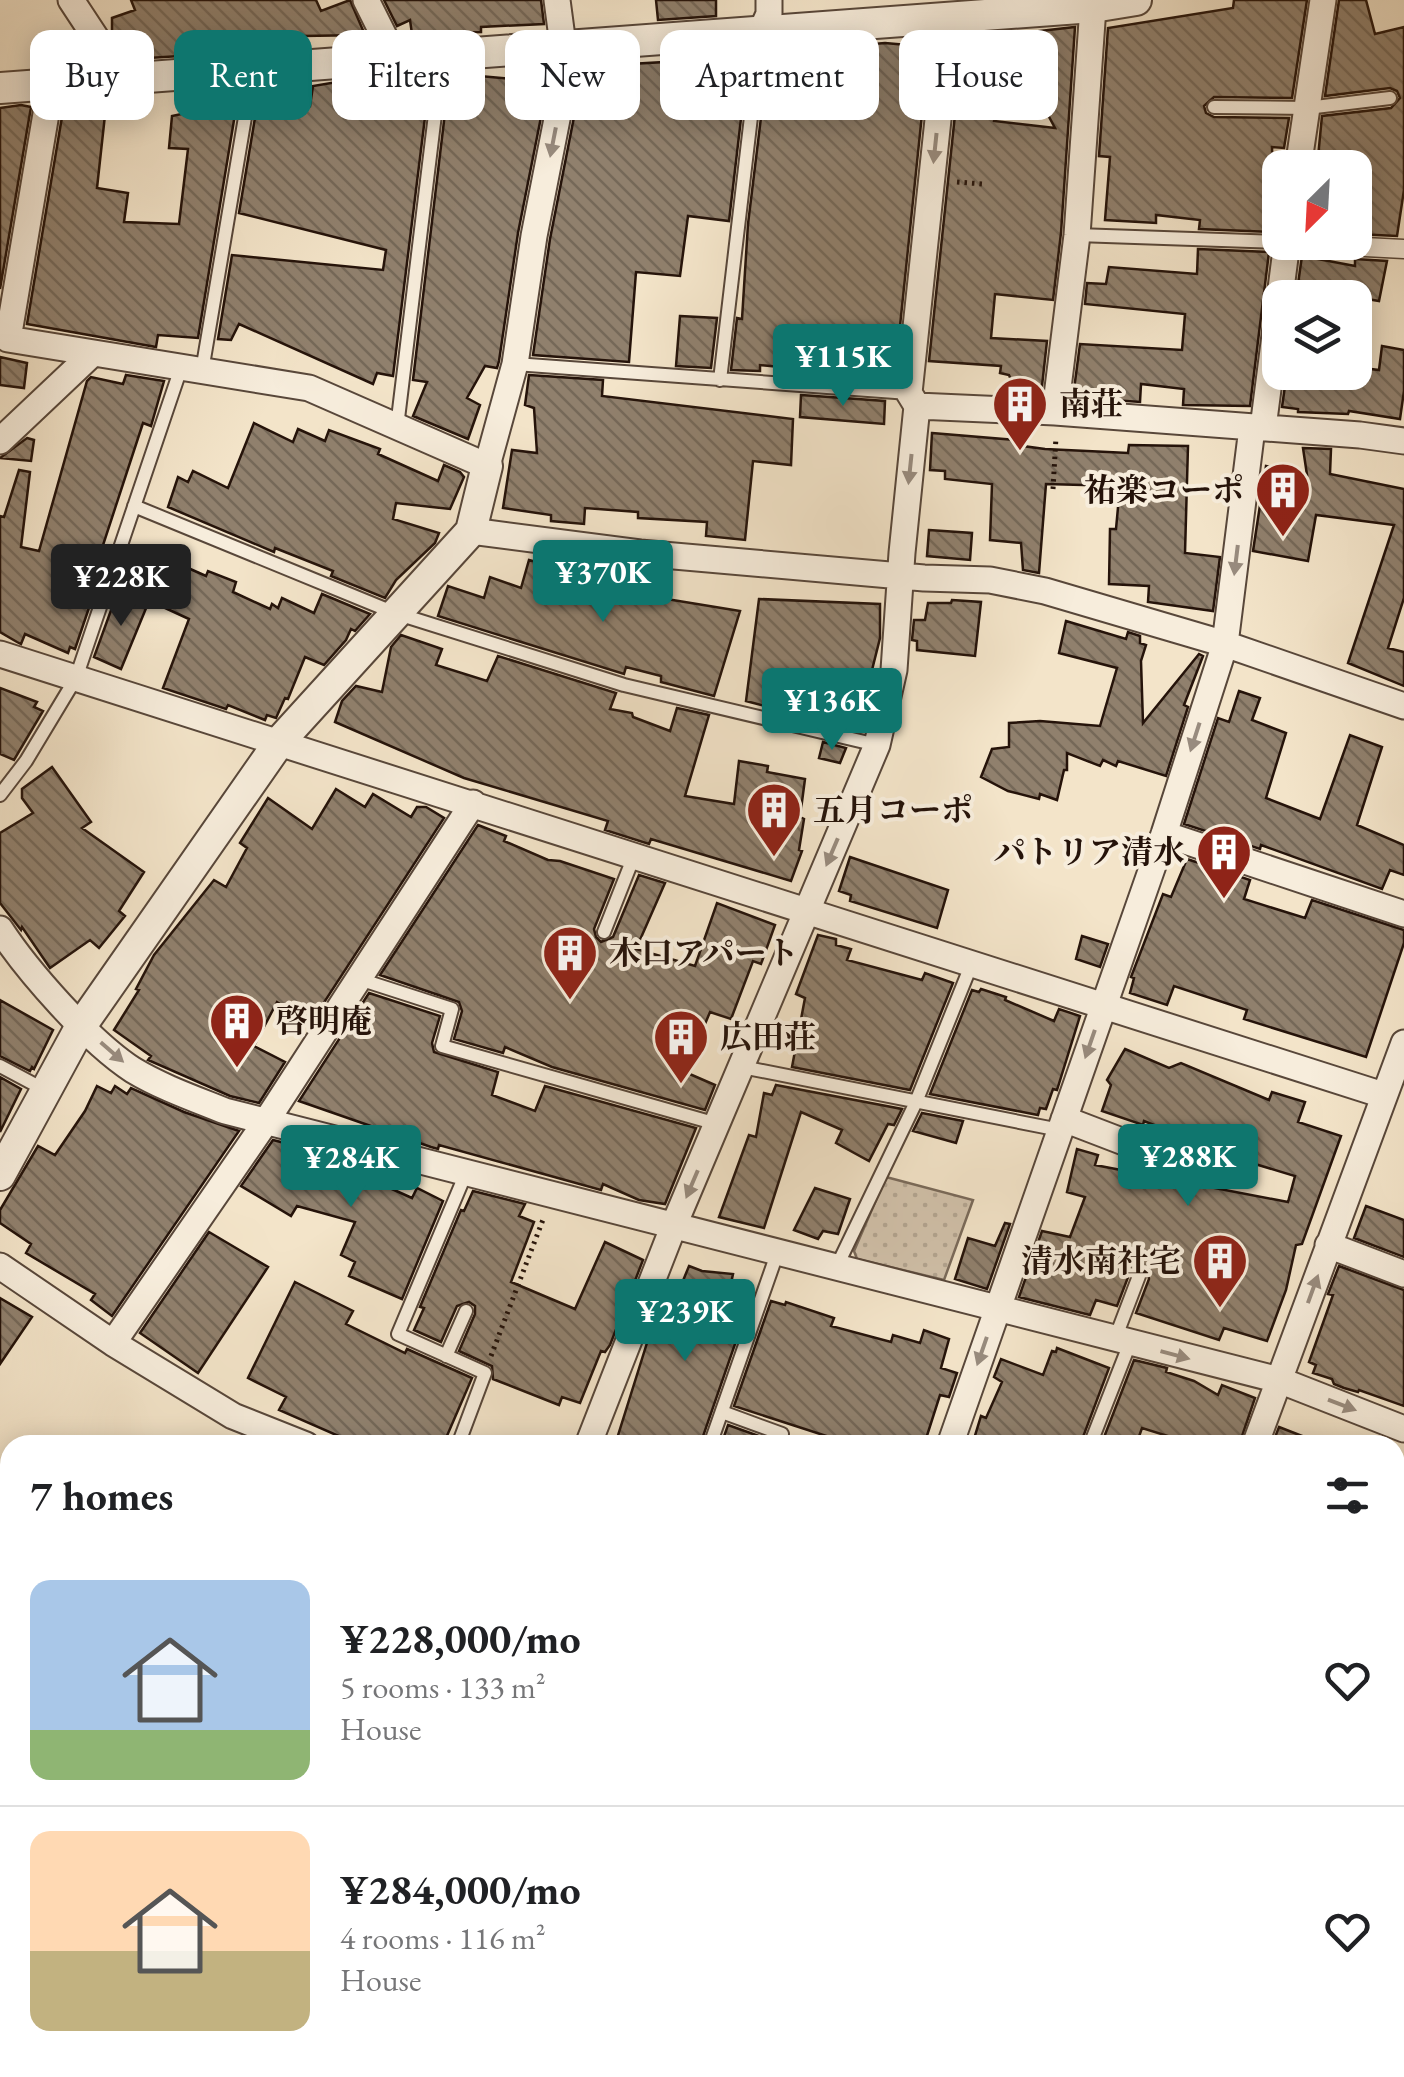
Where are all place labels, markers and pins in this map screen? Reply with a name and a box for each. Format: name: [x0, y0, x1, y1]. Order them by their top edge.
pin: ¥115K: [773, 324, 913, 409]
building icon: 南荘: [990, 374, 1050, 453]
place label: 南荘: [1059, 383, 1123, 425]
building icon: 祐楽コーポ: [1253, 460, 1313, 539]
place label: 祐楽コーポ: [1084, 469, 1244, 511]
pin: ¥370K: [533, 540, 673, 625]
pin: ¥228K: [51, 544, 191, 629]
pin: ¥136K: [762, 668, 902, 753]
building icon: 五月コーポ: [744, 780, 804, 859]
place label: 五月コーポ: [813, 789, 973, 831]
building icon: パトリア清水: [1194, 822, 1254, 901]
place label: パトリア清水: [994, 831, 1185, 873]
building icon: 木口アパート: [540, 923, 600, 1002]
place label: 木口アパート: [609, 932, 798, 974]
building icon: 啓明庵: [207, 991, 267, 1070]
place label: 啓明庵: [276, 1000, 372, 1042]
building icon: 広田荘: [651, 1007, 711, 1086]
place label: 広田荘: [720, 1016, 816, 1058]
pin: ¥288K: [1118, 1124, 1258, 1209]
pin: ¥284K: [281, 1125, 421, 1210]
building icon: 清水南社宅: [1190, 1231, 1250, 1310]
place label: 清水南社宅: [1021, 1240, 1181, 1282]
pin: ¥239K: [615, 1279, 755, 1364]

